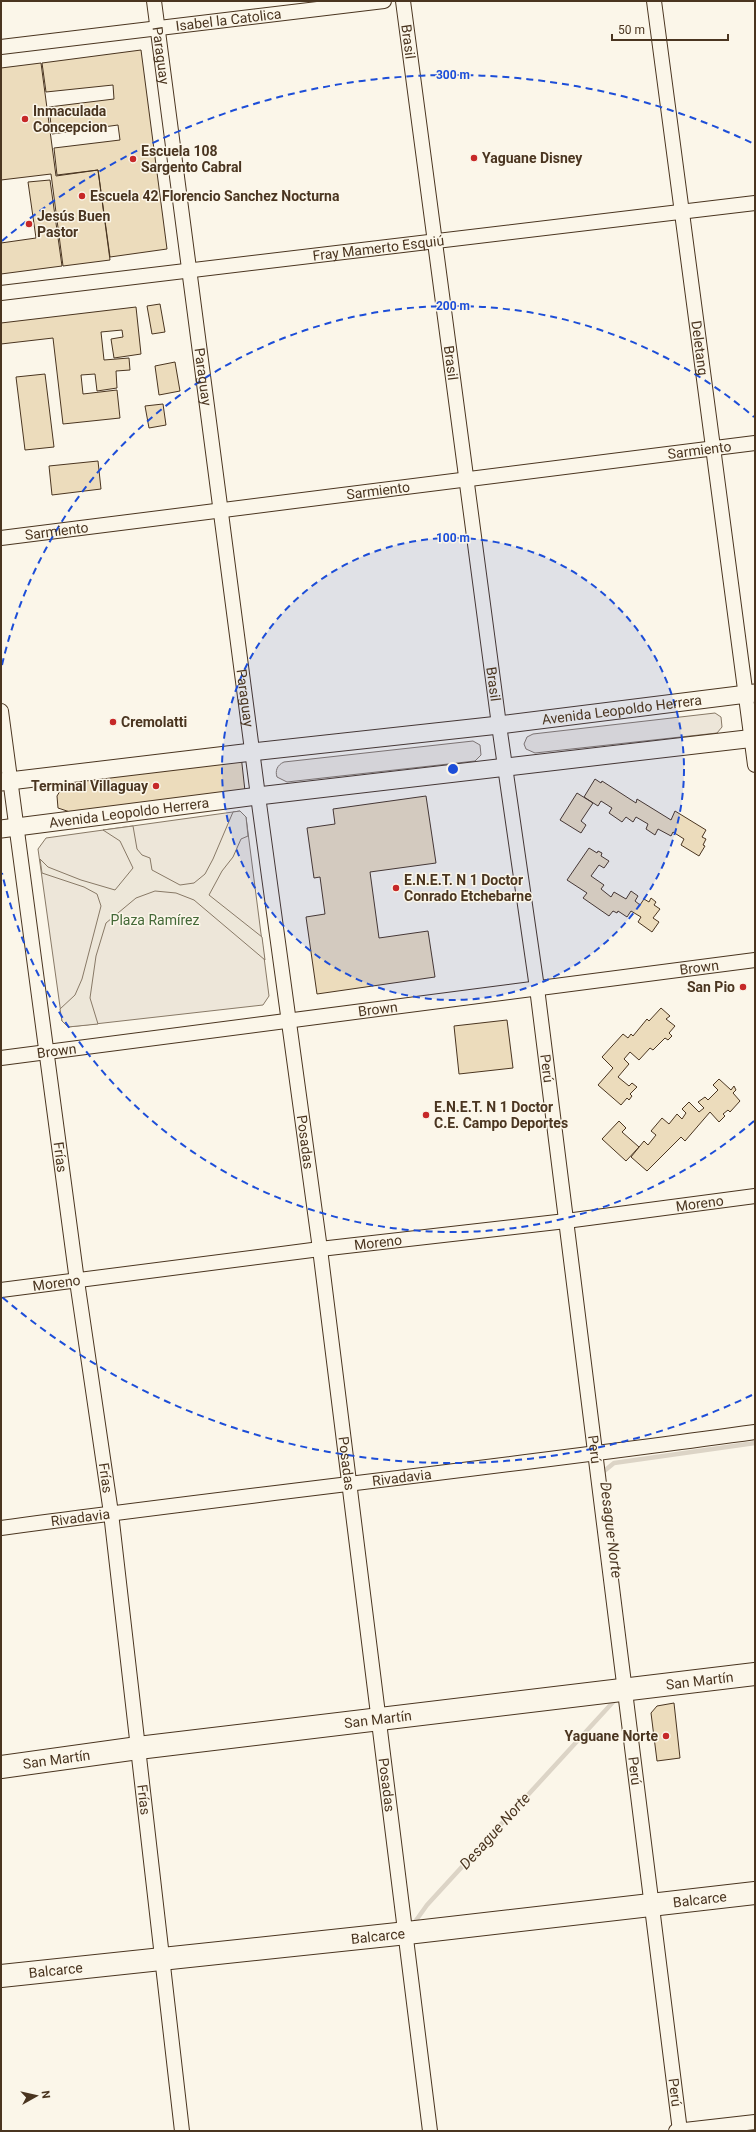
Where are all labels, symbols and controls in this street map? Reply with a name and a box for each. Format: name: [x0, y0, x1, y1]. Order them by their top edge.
street label: Isabel la Catolica: [175, 5, 282, 34]
scale bar: [612, 16, 728, 42]
street label: Brasil: [398, 23, 419, 60]
text: 50 m: [618, 23, 645, 37]
street label: Paraguay: [149, 26, 173, 86]
text: 300 m: [436, 68, 470, 82]
place label: Inmaculada Concepcion: [33, 103, 108, 135]
marker: Inmaculada Concepcion: [20, 114, 30, 124]
place label: Escuela 108 Sargento Cabral: [141, 143, 242, 175]
place label: Yaguane Disney: [482, 150, 583, 166]
marker: Yaguane Disney: [469, 153, 479, 163]
marker: Escuela 108 Sargento Cabral: [128, 154, 138, 164]
place label: Escuela 42 Florencio Sanchez Nocturna: [90, 188, 340, 204]
marker: Escuela 42 Florencio Sanchez Nocturna: [77, 191, 87, 201]
place label: Jesús Buen Pastor: [37, 208, 110, 240]
marker: Jesús Buen Pastor: [24, 219, 34, 229]
street label: Fray Mamerto Esquiú: [312, 232, 445, 264]
text: 200 m: [436, 299, 470, 313]
street label: Deletang: [688, 320, 711, 376]
street label: Brasil: [441, 344, 461, 381]
street label: Paraguay: [191, 347, 215, 407]
street label: Sarmiento: [667, 438, 732, 462]
street label: Sarmiento: [345, 479, 411, 502]
street label: Sarmiento: [24, 519, 89, 543]
text: 100 m: [436, 531, 470, 545]
street label: Brasil: [483, 666, 504, 702]
street label: Paraguay: [233, 668, 257, 728]
street label: Avenida Leopoldo Herrera: [541, 692, 703, 728]
place label: Cremolatti: [121, 714, 187, 730]
marker: Cremolatti: [108, 717, 118, 727]
centre of rings: [446, 762, 460, 776]
place label: Terminal Villaguay: [31, 778, 149, 794]
marker: Terminal Villaguay: [151, 781, 161, 791]
street label: Avenida Leopoldo Herrera: [48, 794, 210, 831]
place label: E.N.E.T. N 1 Doctor Conrado Etchebarne: [404, 872, 532, 904]
marker: E.N.E.T. N 1 Doctor Conrado Etchebarne: [391, 883, 401, 893]
park label: Plaza Ramírez: [111, 912, 199, 928]
street label: Brown: [678, 957, 720, 978]
place label: San Pio: [687, 979, 735, 995]
marker: San Pio: [738, 982, 748, 992]
street label: Brown: [357, 999, 398, 1020]
street label: Brown: [36, 1040, 77, 1061]
street label: Perú: [537, 1053, 557, 1084]
place label: E.N.E.T. N 1 Doctor C.E. Campo Deportes: [434, 1099, 568, 1131]
marker: E.N.E.T. N 1 Doctor C.E. Campo Deportes: [421, 1110, 431, 1120]
street label: Posadas: [294, 1114, 317, 1170]
street label: Frías: [51, 1141, 70, 1173]
street label: Moreno: [675, 1192, 724, 1214]
street label: Moreno: [353, 1232, 403, 1253]
street label: Moreno: [32, 1272, 81, 1294]
street label: Perú: [585, 1434, 604, 1465]
street label: Posadas: [335, 1435, 358, 1491]
street label: Frías: [96, 1462, 116, 1494]
street label: Rivadavia: [371, 1466, 432, 1489]
water label: Desague Norte: [596, 1481, 626, 1579]
street label: Rivadavia: [50, 1506, 111, 1529]
street label: San Martín: [665, 1669, 734, 1693]
street label: San Martín: [343, 1707, 413, 1731]
place label: Yaguane Norte: [565, 1728, 658, 1744]
marker: Yaguane Norte: [661, 1731, 671, 1741]
street label: San Martín: [22, 1747, 91, 1772]
street label: Perú: [625, 1756, 645, 1786]
street label: Posadas: [376, 1757, 398, 1813]
street label: Frías: [134, 1783, 154, 1816]
water label: Desague Norte: [456, 1789, 534, 1873]
street label: Balcarce: [672, 1888, 728, 1910]
street label: Balcarce: [350, 1925, 406, 1947]
street label: Balcarce: [28, 1959, 83, 1981]
north arrow: [16, 2076, 56, 2116]
street label: Perú: [665, 2077, 685, 2108]
text: N: [38, 2090, 52, 2100]

